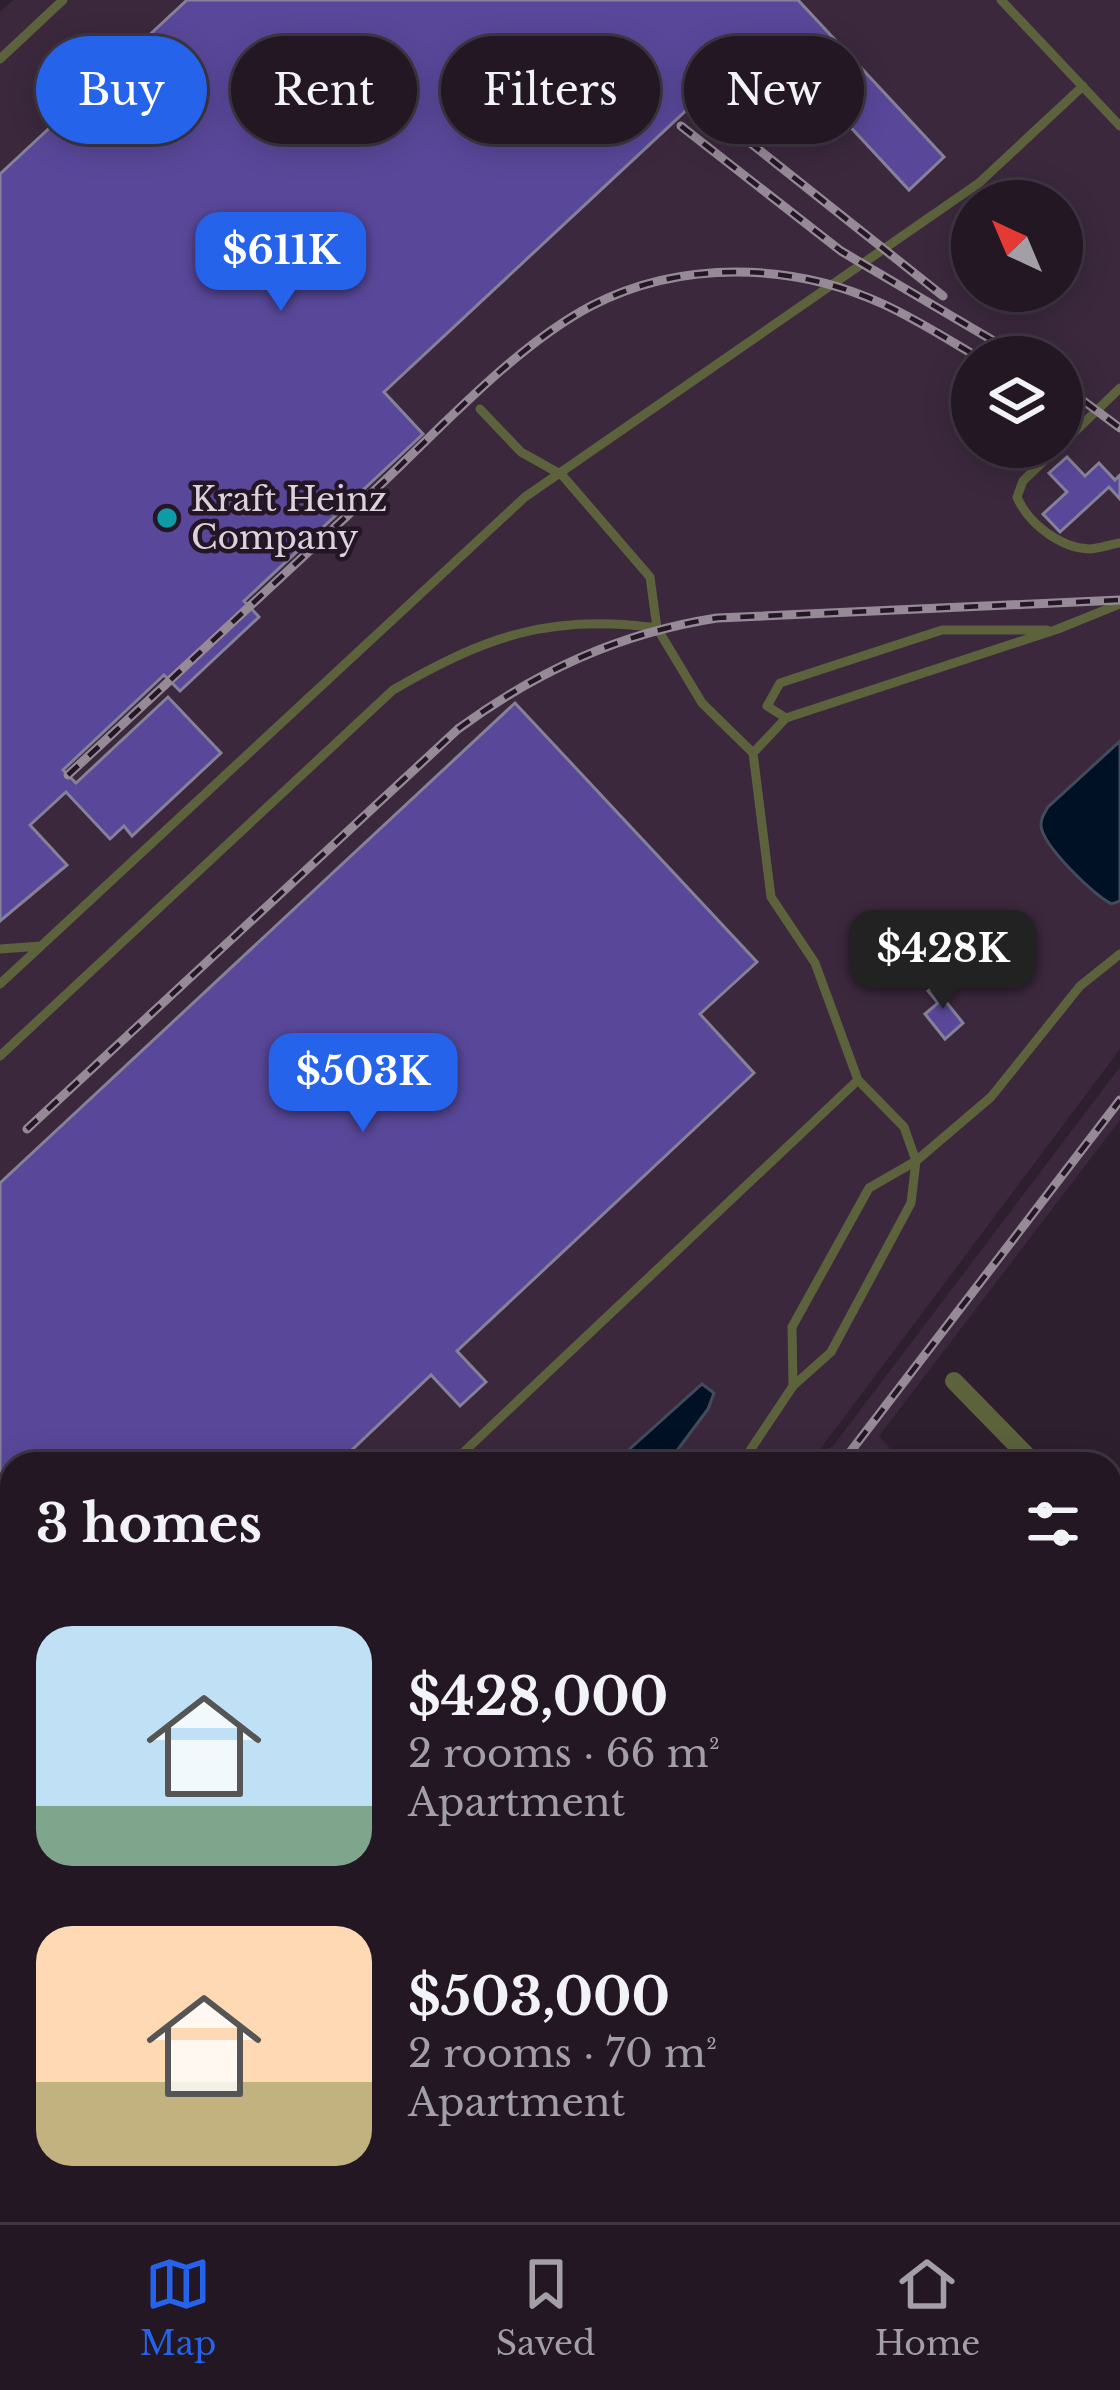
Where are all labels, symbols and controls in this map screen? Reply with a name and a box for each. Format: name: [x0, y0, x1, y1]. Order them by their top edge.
chip: Buy: [36, 36, 207, 144]
chip: Rent: [231, 36, 417, 144]
chip: Filters: [441, 36, 660, 144]
chip: New: [684, 36, 864, 144]
north arrow: [951, 180, 1083, 312]
map controls: [951, 180, 1083, 468]
pin: $611K: [197, 212, 365, 314]
text: $611K: [222, 226, 340, 275]
button: layers: [951, 336, 1083, 468]
place label: Kraft Heinz Company: [191, 479, 387, 558]
marker: Kraft Heinz Company: [154, 505, 180, 531]
pin: $428K: [859, 910, 1027, 1012]
text: $428K: [876, 924, 1010, 973]
pin: $503K: [279, 1033, 447, 1135]
text: $503K: [296, 1047, 430, 1096]
icon: filters: [1020, 1491, 1086, 1557]
text: 3 homes: [36, 1493, 262, 1556]
text: $428,000: [408, 1666, 668, 1729]
icon: home: [132, 1674, 276, 1818]
text: 2 rooms · 66 m²: [408, 1729, 720, 1778]
text: Apartment: [408, 1778, 625, 1827]
text: $503,000: [408, 1966, 670, 2029]
icon: home: [132, 1974, 276, 2118]
text: 2 rooms · 70 m²: [408, 2029, 717, 2078]
text: Apartment: [408, 2078, 625, 2127]
tab: Map: [140, 2251, 216, 2364]
tab: Saved: [496, 2251, 595, 2364]
tab: Home: [875, 2251, 980, 2364]

